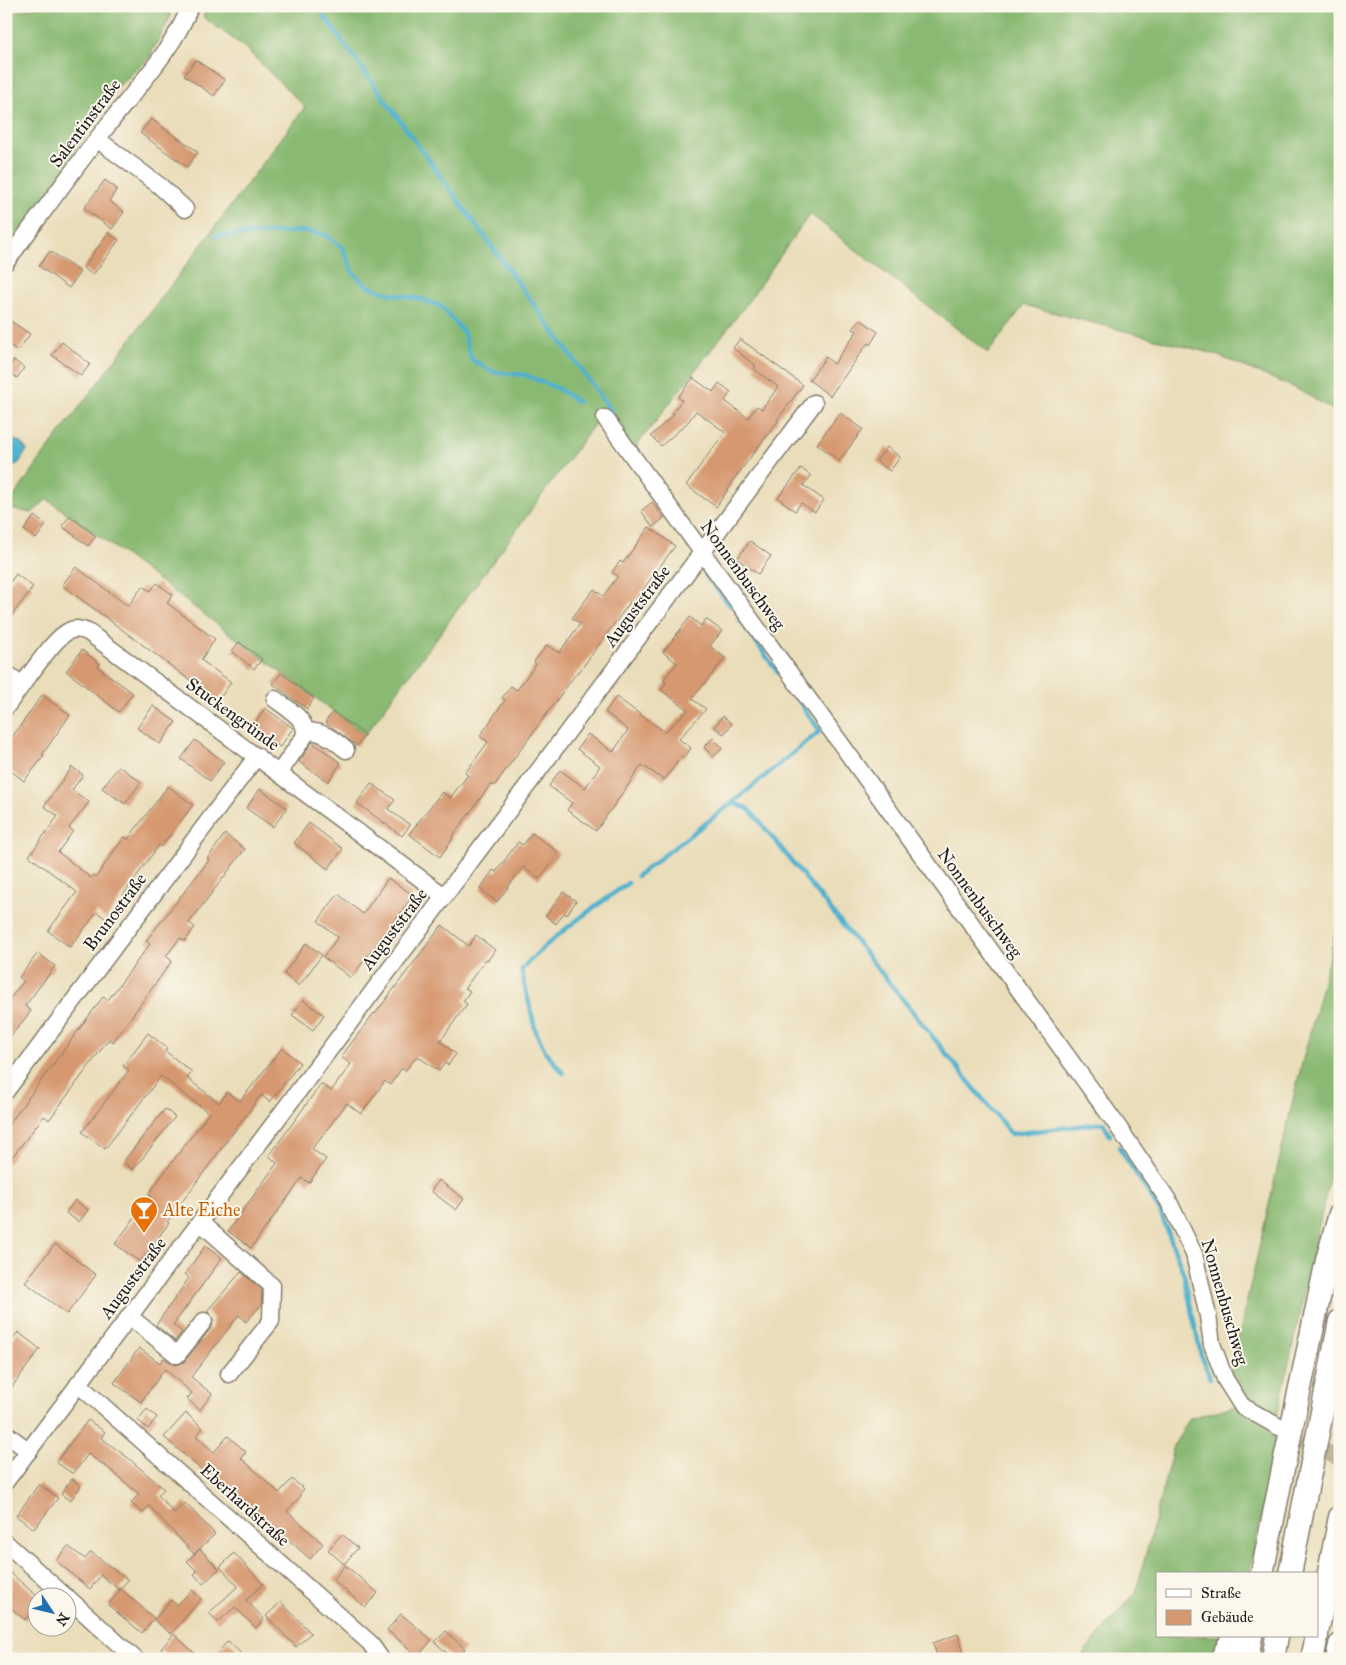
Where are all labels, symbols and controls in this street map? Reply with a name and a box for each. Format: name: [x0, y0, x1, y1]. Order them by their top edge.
street label: Salentinstraße: [45, 74, 125, 172]
street label: Nonnenbuschweg: [695, 516, 791, 635]
street label: Auguststraße: [599, 561, 676, 653]
street label: Stuckengründe: [181, 673, 284, 756]
street label: Nonnenbuschweg: [932, 844, 1028, 963]
street label: Brunostraße: [79, 869, 151, 955]
street label: Auguststraße: [356, 884, 433, 976]
bar icon: Alte Eiche: [129, 1195, 159, 1234]
place label: Alte Eiche: [162, 1199, 240, 1221]
street label: Auguststraße: [95, 1233, 172, 1325]
street label: Nonnenbuschweg: [1195, 1236, 1254, 1369]
street label: Eberhardstraße: [196, 1459, 294, 1551]
legend: [1156, 1572, 1318, 1638]
text: Straße: [1201, 1584, 1241, 1602]
north arrow: [28, 1588, 78, 1638]
text: Gebäude: [1201, 1608, 1254, 1626]
text: N: [52, 1609, 73, 1629]

